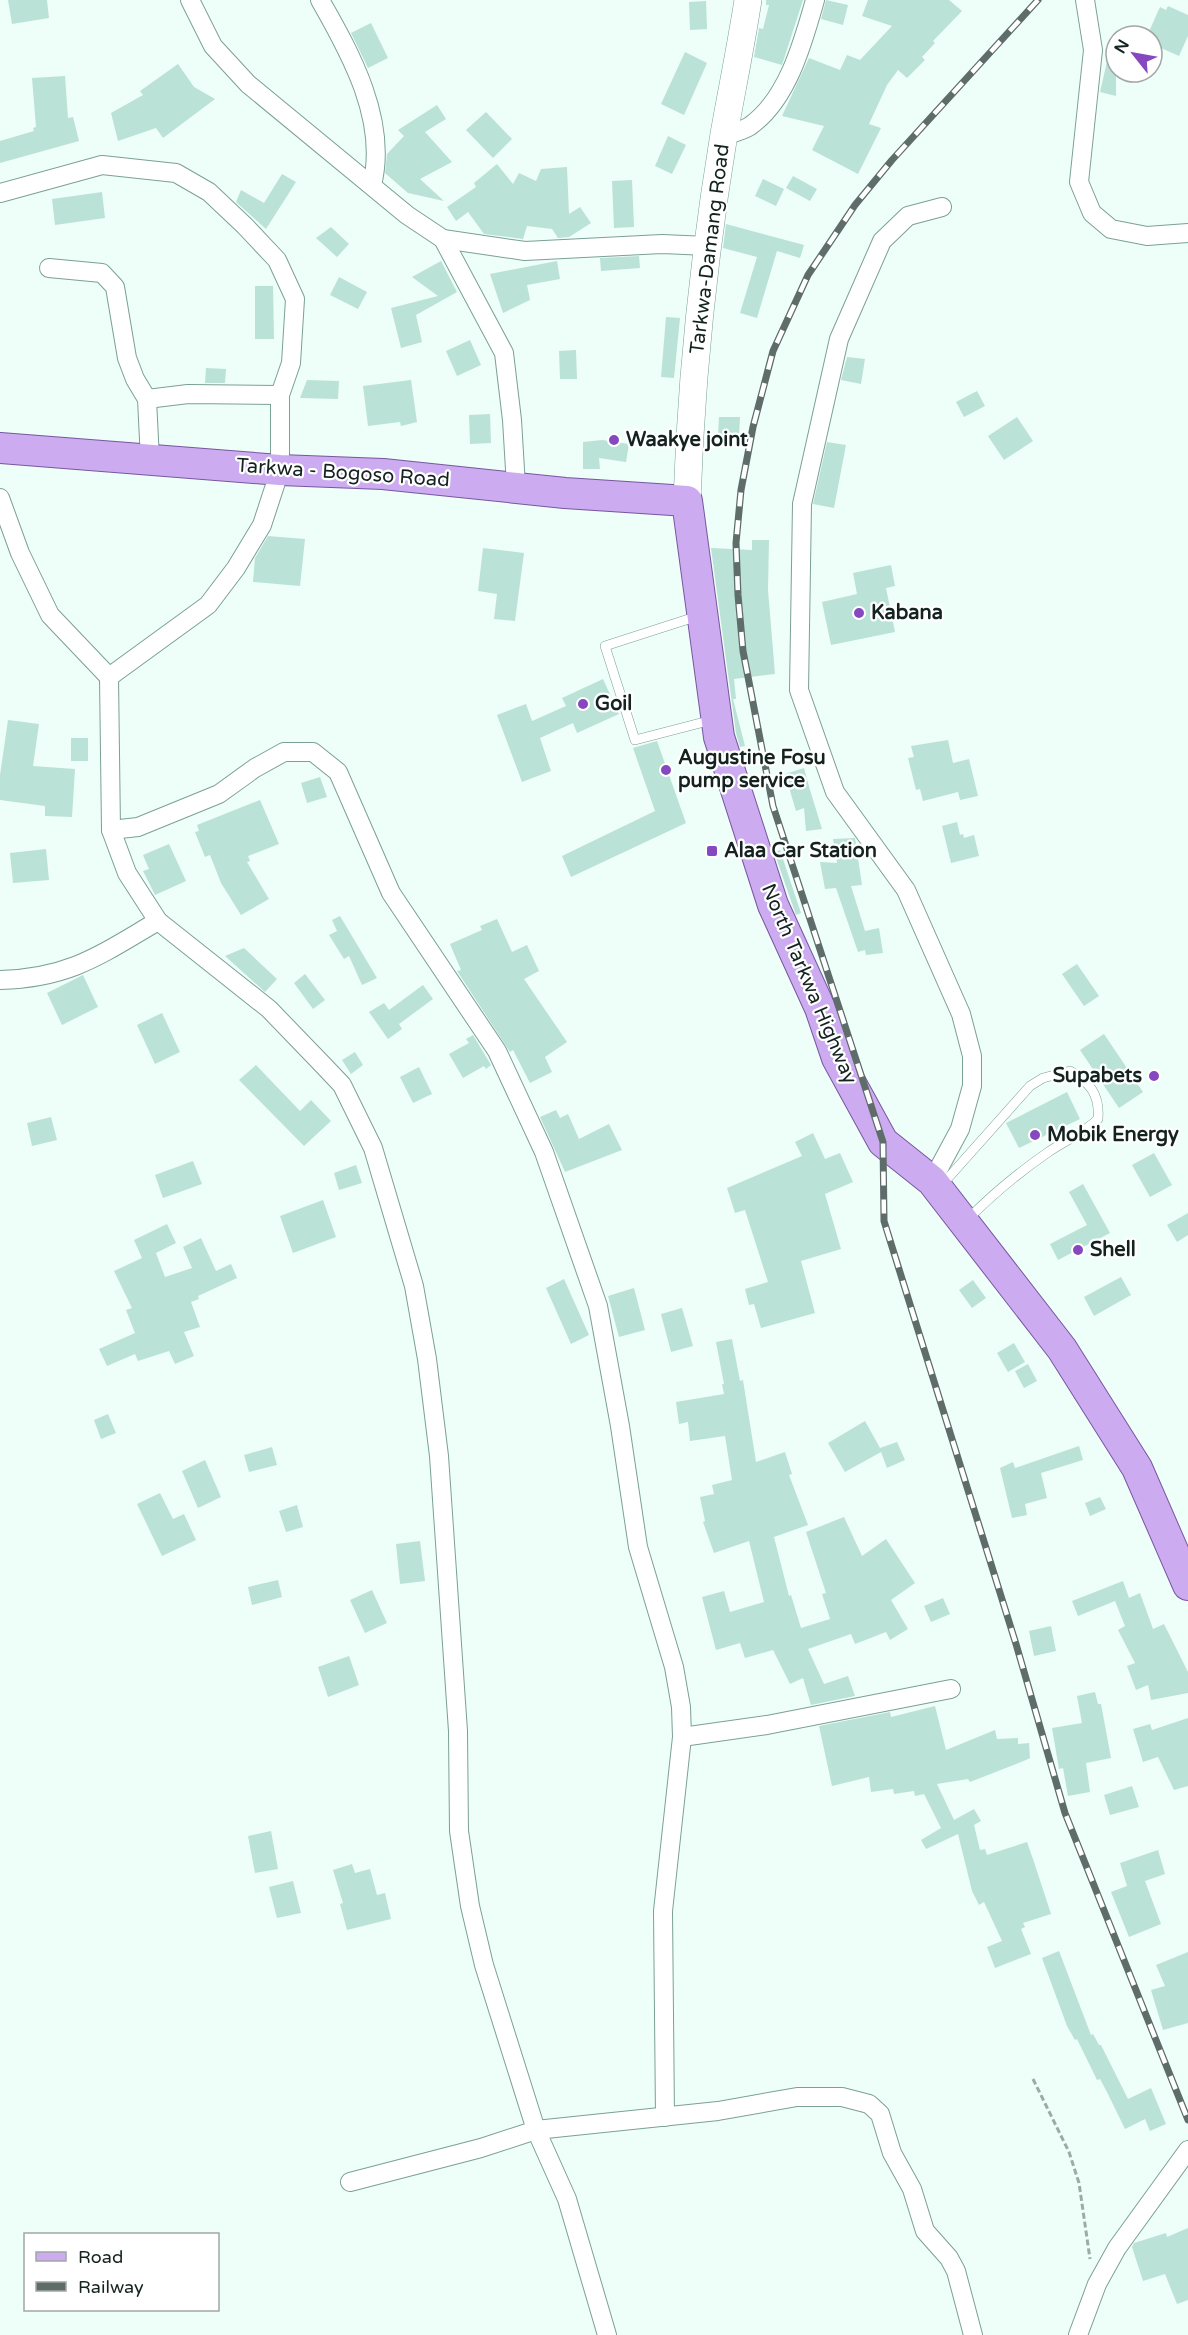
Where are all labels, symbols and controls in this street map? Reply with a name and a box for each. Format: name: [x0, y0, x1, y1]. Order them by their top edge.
north arrow: [1104, 24, 1164, 84]
text: N: [1110, 36, 1134, 57]
street label: Tarkwa-Damang Road: [685, 143, 735, 355]
place label: Waakye joint: [626, 428, 748, 452]
marker: Waakye joint: [607, 433, 621, 447]
street label: Tarkwa - Bogoso Road: [236, 454, 450, 492]
place label: Kabana: [871, 601, 943, 625]
marker: Kabana: [852, 606, 866, 620]
place label: Goil: [595, 692, 632, 716]
marker: Goil: [576, 697, 590, 711]
place label: Augustine Fosu pump service: [678, 746, 826, 793]
marker: Augustine Fosu pump service: [659, 763, 673, 777]
place label: Alaa Car Station: [724, 839, 877, 863]
marker: Alaa Car Station: [705, 844, 719, 858]
street label: North Tarkwa Highway: [756, 880, 862, 1088]
place label: Supabets: [1053, 1064, 1142, 1088]
marker: Supabets: [1147, 1069, 1161, 1083]
place label: Mobik Energy: [1047, 1123, 1179, 1147]
marker: Mobik Energy: [1028, 1128, 1042, 1142]
place label: Shell: [1090, 1238, 1136, 1262]
marker: Shell: [1071, 1243, 1085, 1257]
legend: [24, 2233, 219, 2311]
text: Road: [78, 2246, 123, 2268]
text: Railway: [78, 2276, 144, 2298]

